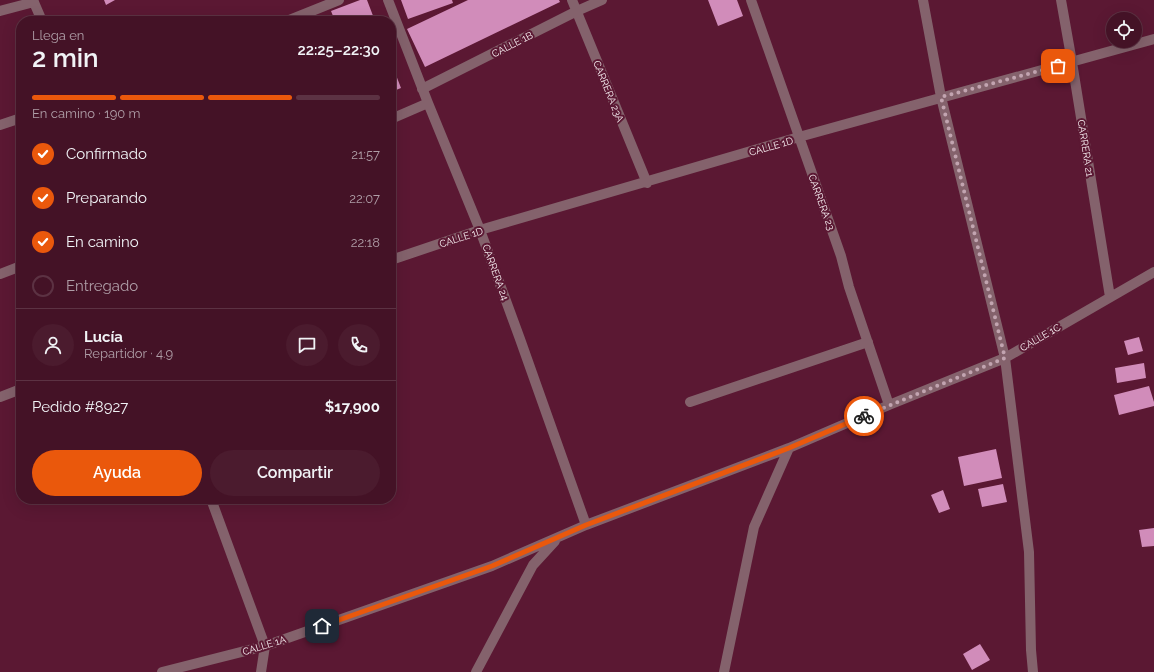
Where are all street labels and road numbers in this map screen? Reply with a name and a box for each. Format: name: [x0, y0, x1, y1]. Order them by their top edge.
street label: CALLE 1B: [490, 29, 535, 60]
street label: CARRERA 23A: [591, 59, 626, 124]
street label: CARRERA 21: [1076, 119, 1096, 178]
street label: CALLE 1D: [748, 135, 794, 158]
street label: CARRERA 23: [806, 173, 837, 232]
street label: CALLE 1D: [438, 225, 484, 250]
street label: CARRERA 24: [480, 243, 511, 302]
street label: CALLE 1C: [1018, 321, 1063, 353]
street label: CALLE 1A: [241, 634, 287, 657]

